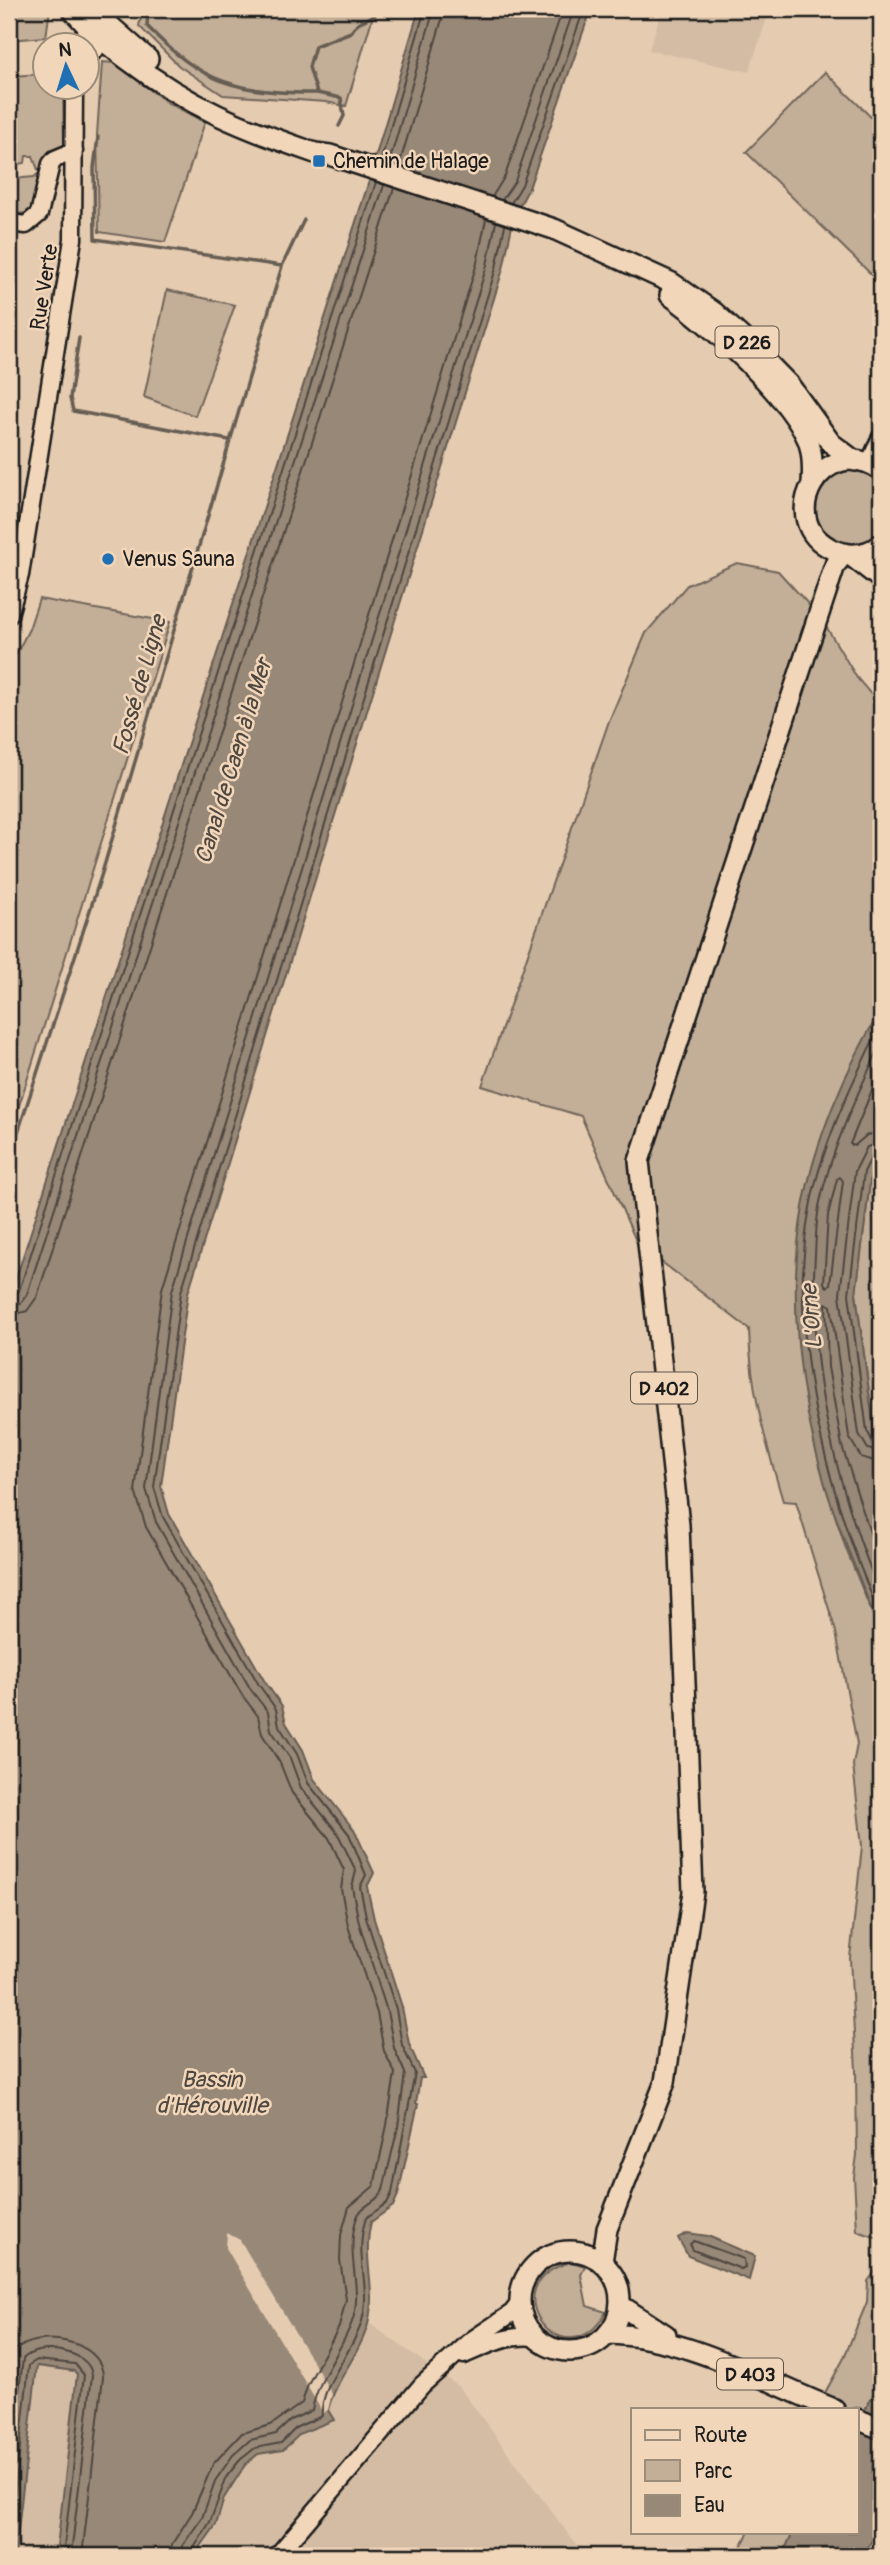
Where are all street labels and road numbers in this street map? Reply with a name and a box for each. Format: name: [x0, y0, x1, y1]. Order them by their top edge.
street label: Rue Verte: [24, 241, 65, 332]
road number: D 226: [716, 326, 778, 358]
road number: D 402: [631, 1372, 697, 1404]
road number: D 403: [717, 2358, 783, 2390]

